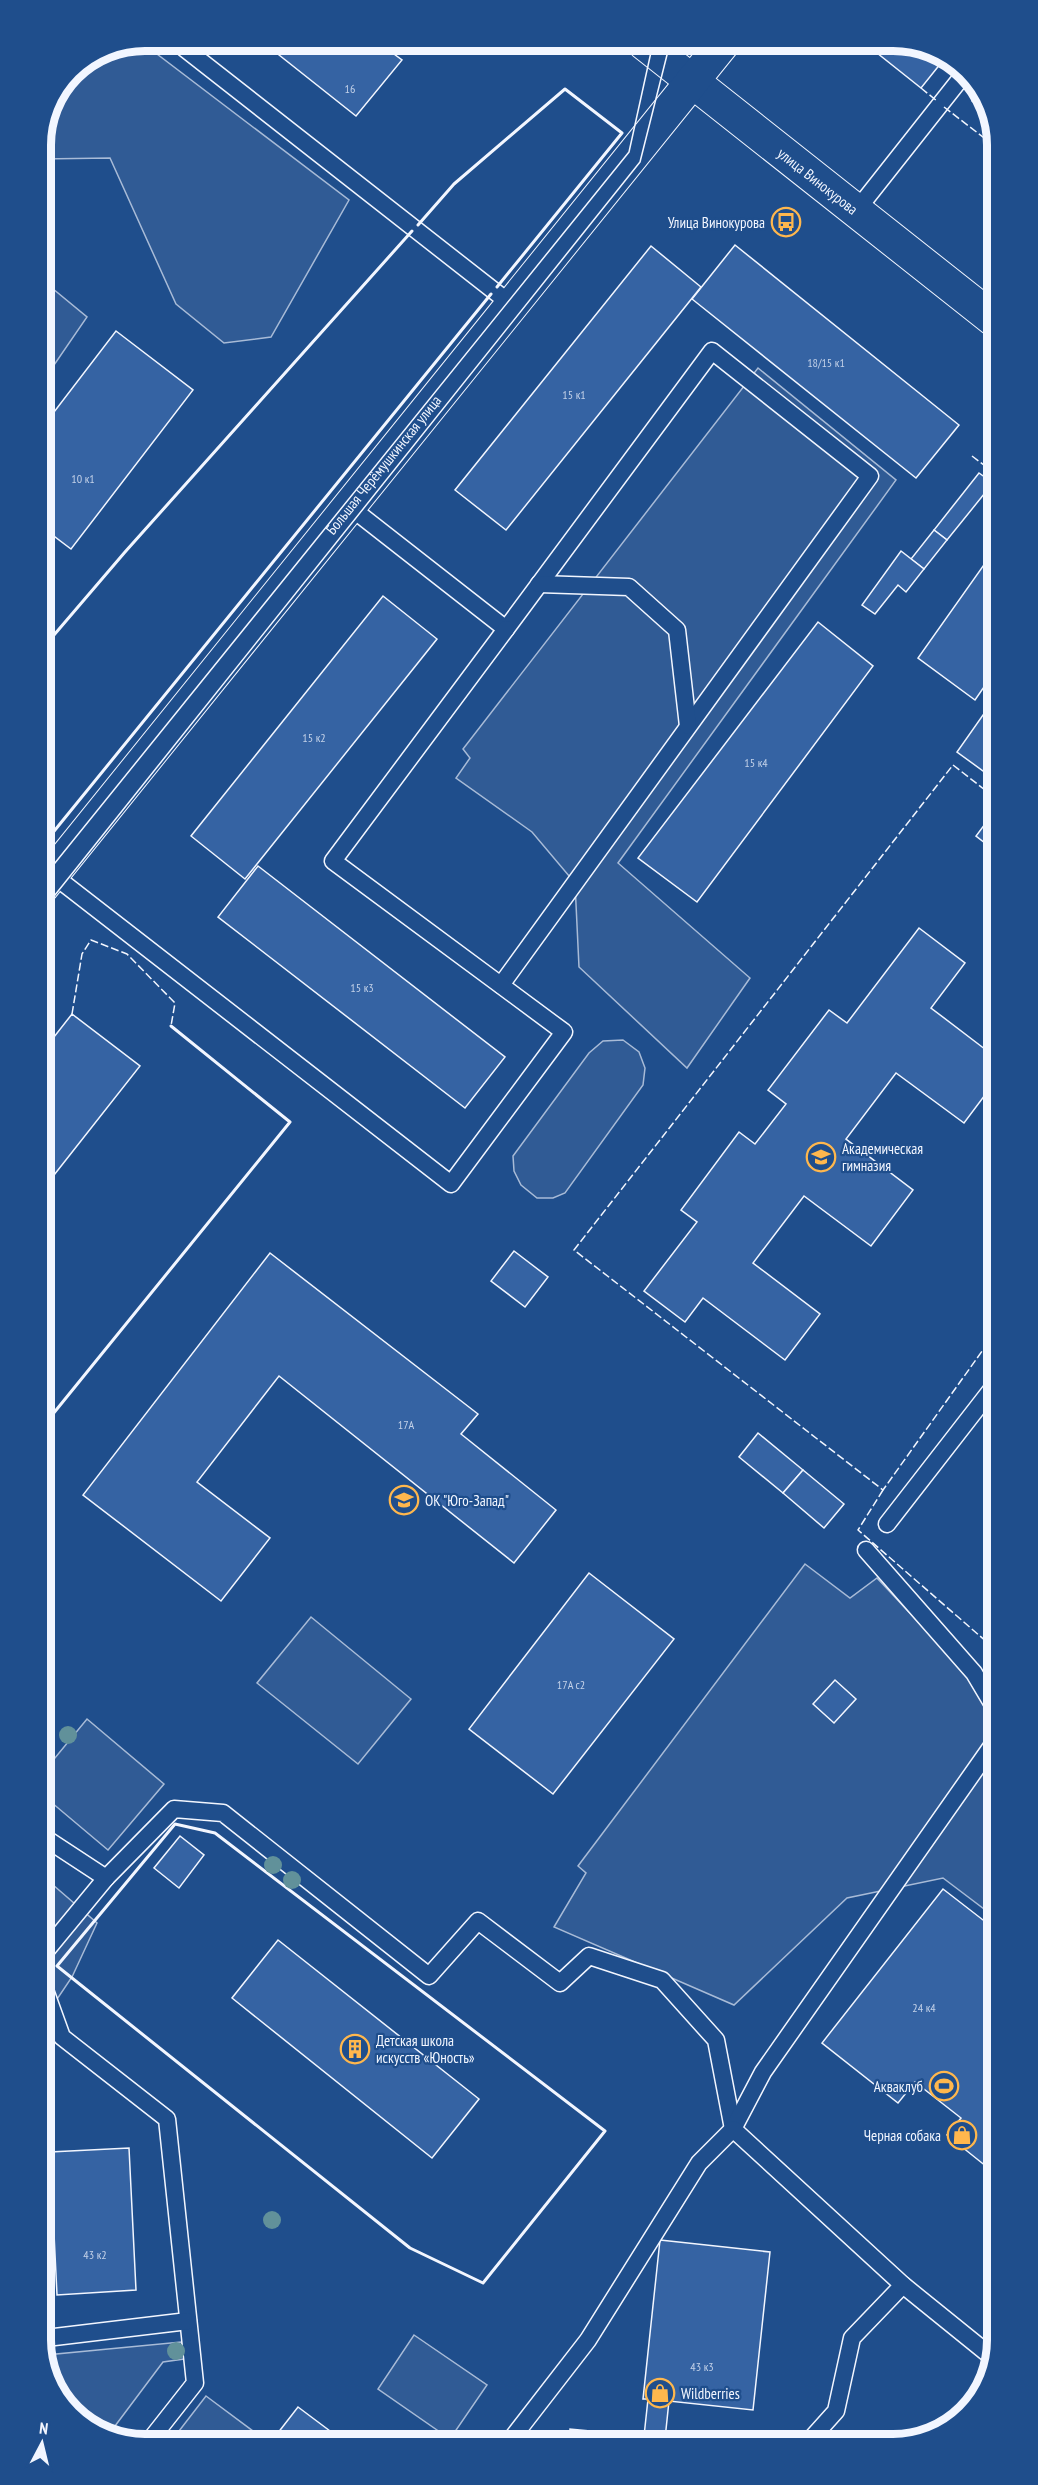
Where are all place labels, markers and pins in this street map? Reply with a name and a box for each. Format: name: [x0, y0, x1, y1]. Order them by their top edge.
bus stop icon: Улица Винокурова: [770, 206, 802, 238]
place label: Улица Винокурова: [668, 213, 765, 232]
place label: Академическая гимназия: [842, 1139, 923, 1175]
school or university icon: Академическая гимназия: [805, 1141, 837, 1173]
school or university icon: ОК "Юго-Запад": [388, 1484, 420, 1516]
place label: ОК "Юго-Запад": [425, 1491, 509, 1510]
place label: Детская школа искусств «Юность»: [376, 2031, 475, 2067]
building icon: Детская школа искусств «Юность»: [339, 2033, 371, 2065]
sports icon: Акваклуб: [928, 2070, 960, 2102]
place label: Акваклуб: [874, 2077, 923, 2096]
shop icon: Черная собака: [946, 2119, 978, 2151]
place label: Черная собака: [864, 2126, 941, 2145]
shop icon: Wildberries: [644, 2377, 676, 2409]
place label: Wildberries: [681, 2384, 740, 2403]

